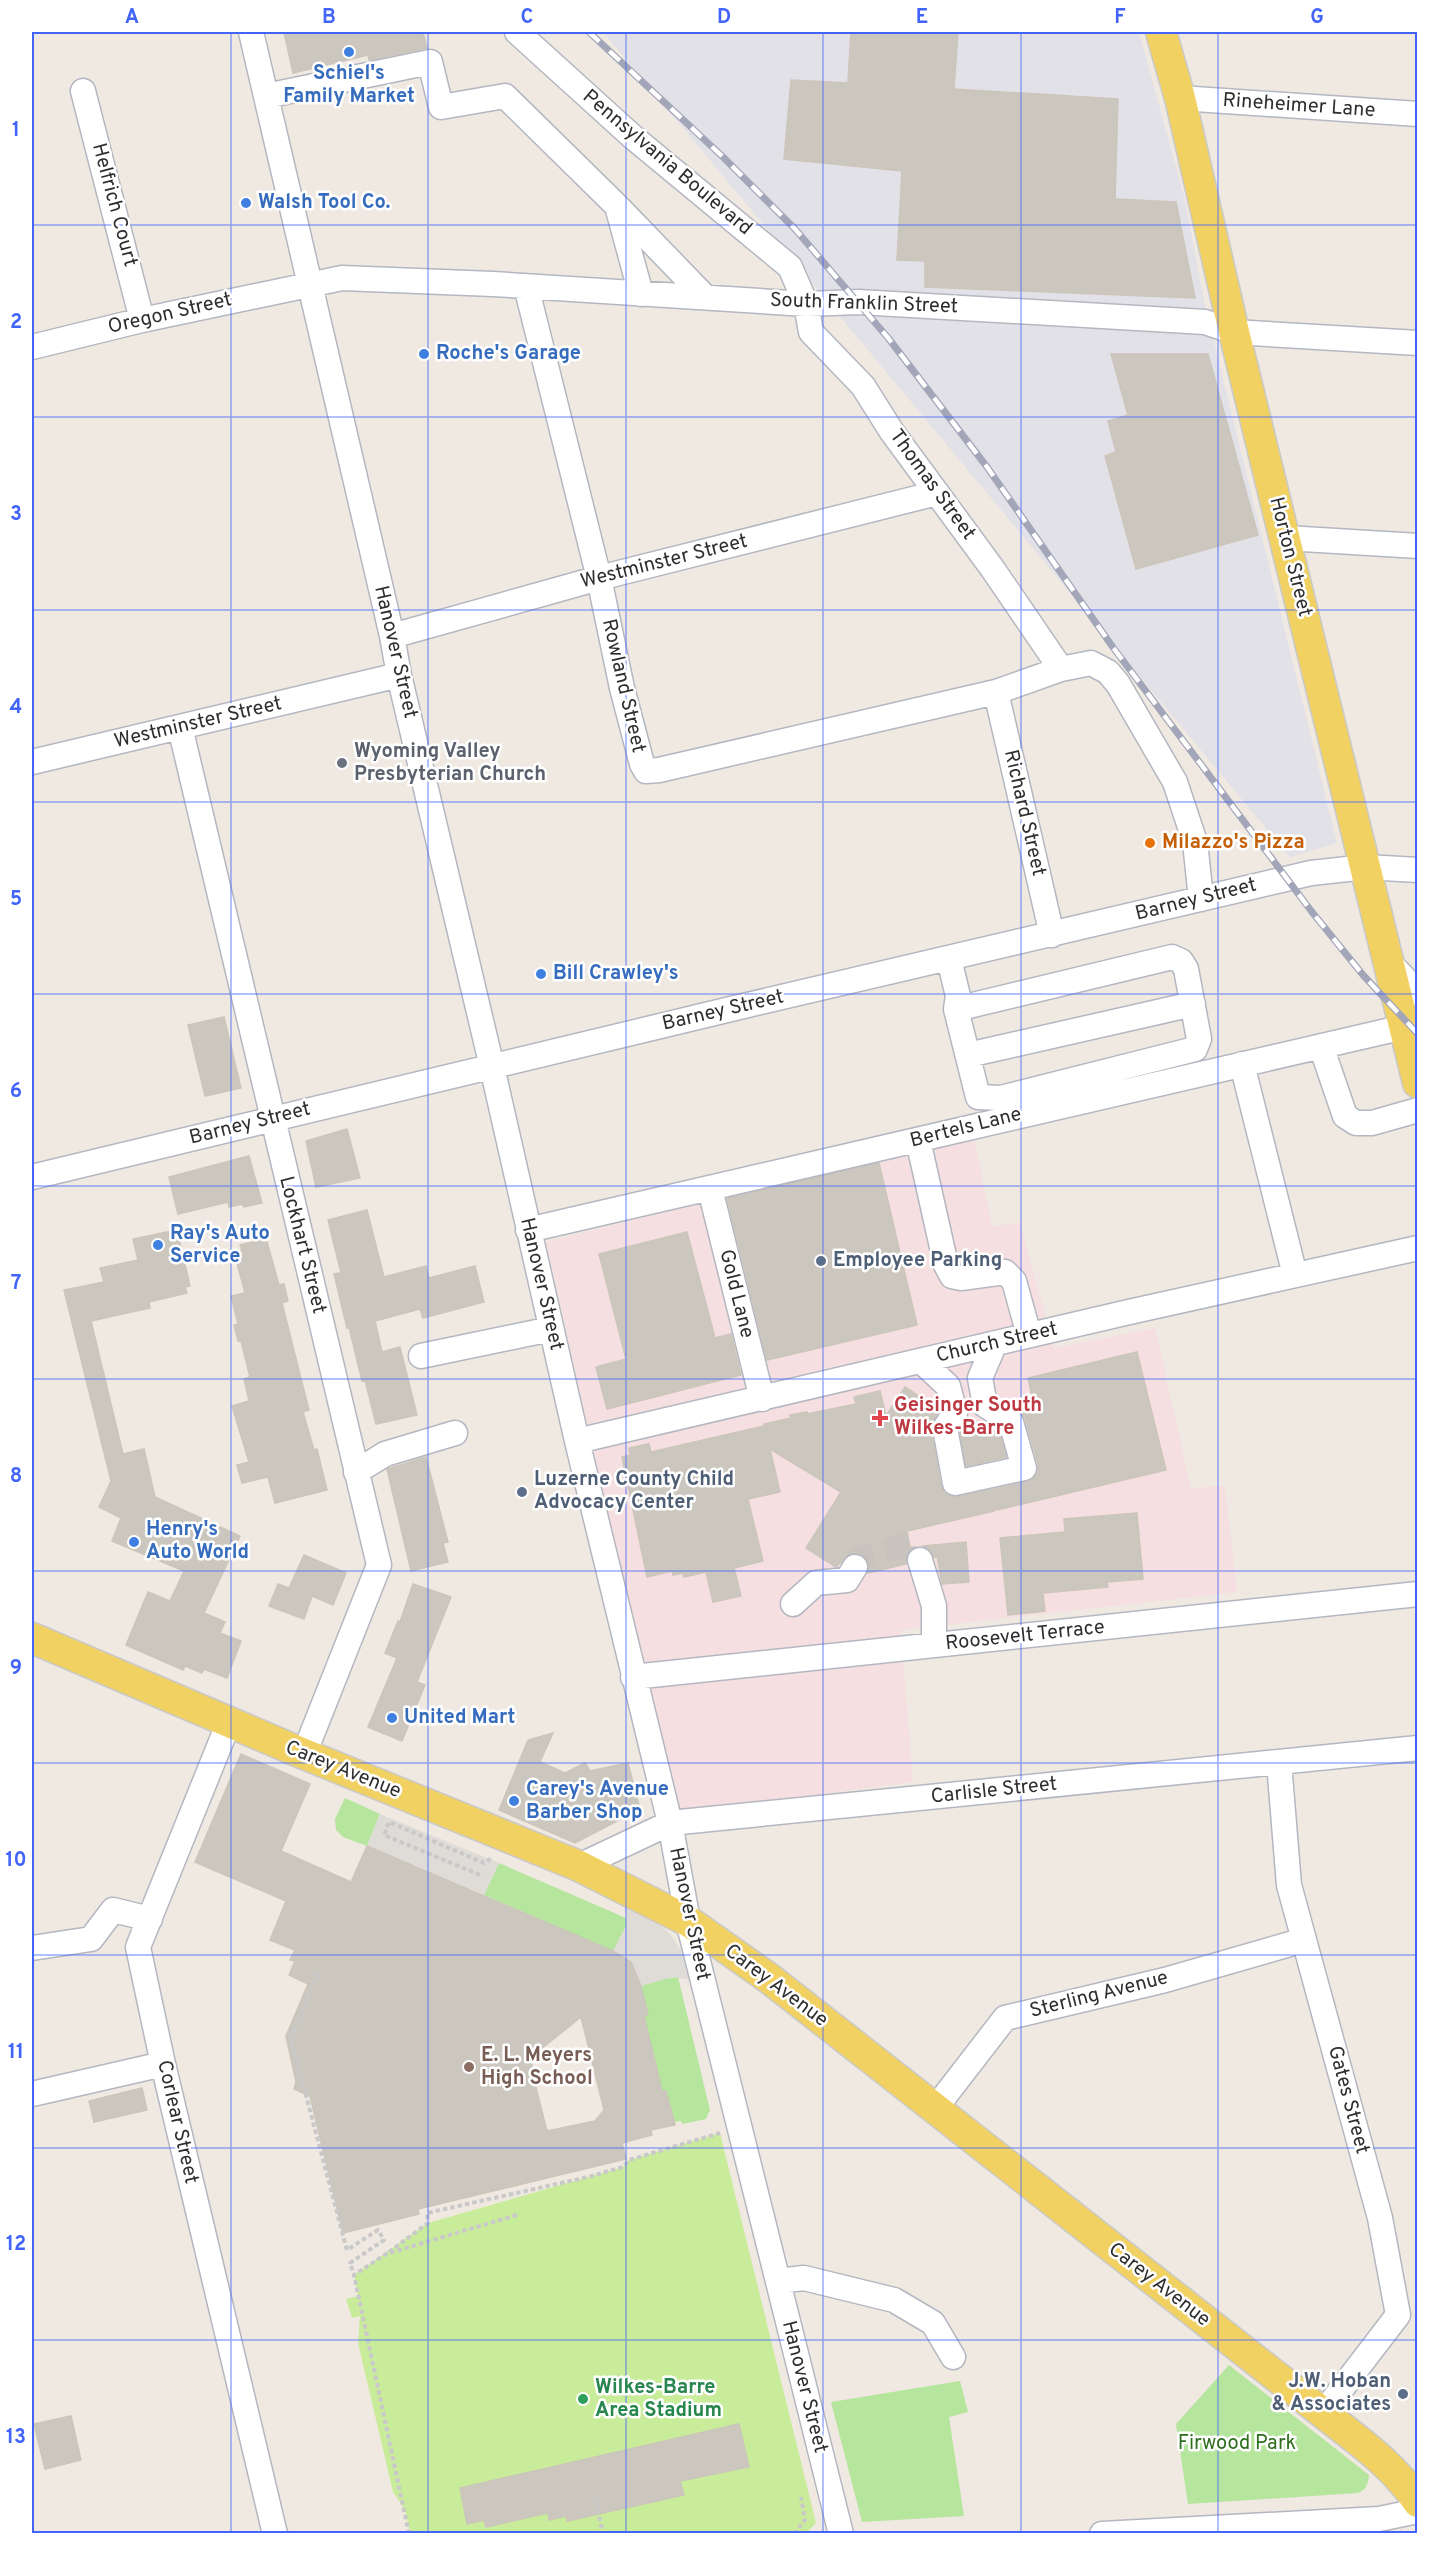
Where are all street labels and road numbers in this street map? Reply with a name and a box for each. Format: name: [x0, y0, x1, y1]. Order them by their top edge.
street label: Pennsylvania Boulevard: [577, 84, 757, 242]
street label: Rineheimer Lane: [1222, 88, 1376, 124]
street label: Helfrich Court: [85, 140, 143, 270]
street label: Oregon Street: [106, 287, 234, 341]
street label: South Franklin Street: [769, 288, 959, 320]
street label: Thomas Street: [883, 424, 981, 546]
street label: Horton Street: [1263, 494, 1317, 620]
street label: Westminster Street: [578, 529, 750, 595]
street label: Hanover Street: [367, 583, 423, 721]
street label: Rowland Street: [595, 617, 651, 755]
street label: Westminster Street: [112, 691, 284, 755]
street label: Richard Street: [997, 747, 1051, 879]
street label: Barney Street: [1133, 872, 1259, 928]
street label: Barney Street: [660, 984, 786, 1038]
street label: Barney Street: [187, 1096, 313, 1152]
street label: Bertels Lane: [908, 1102, 1024, 1154]
street label: Lockhart Street: [272, 1174, 332, 1316]
street label: Hanover Street: [513, 1215, 569, 1353]
street label: Gold Lane: [712, 1247, 760, 1341]
street label: Church Street: [934, 1316, 1060, 1370]
street label: Roosevelt Terrace: [944, 1615, 1106, 1657]
street label: Carey Avenue: [281, 1735, 405, 1805]
street label: Carlisle Street: [930, 1771, 1058, 1811]
street label: Hanover Street: [662, 1845, 716, 1983]
street label: Carey Avenue: [719, 1939, 833, 2033]
street label: Sterling Avenue: [1027, 1965, 1171, 2025]
street label: Gates Street: [1321, 2043, 1375, 2157]
street label: Corlear Street: [150, 2058, 204, 2186]
street label: Carey Avenue: [1103, 2237, 1215, 2333]
street label: Hanover Street: [775, 2318, 833, 2456]

